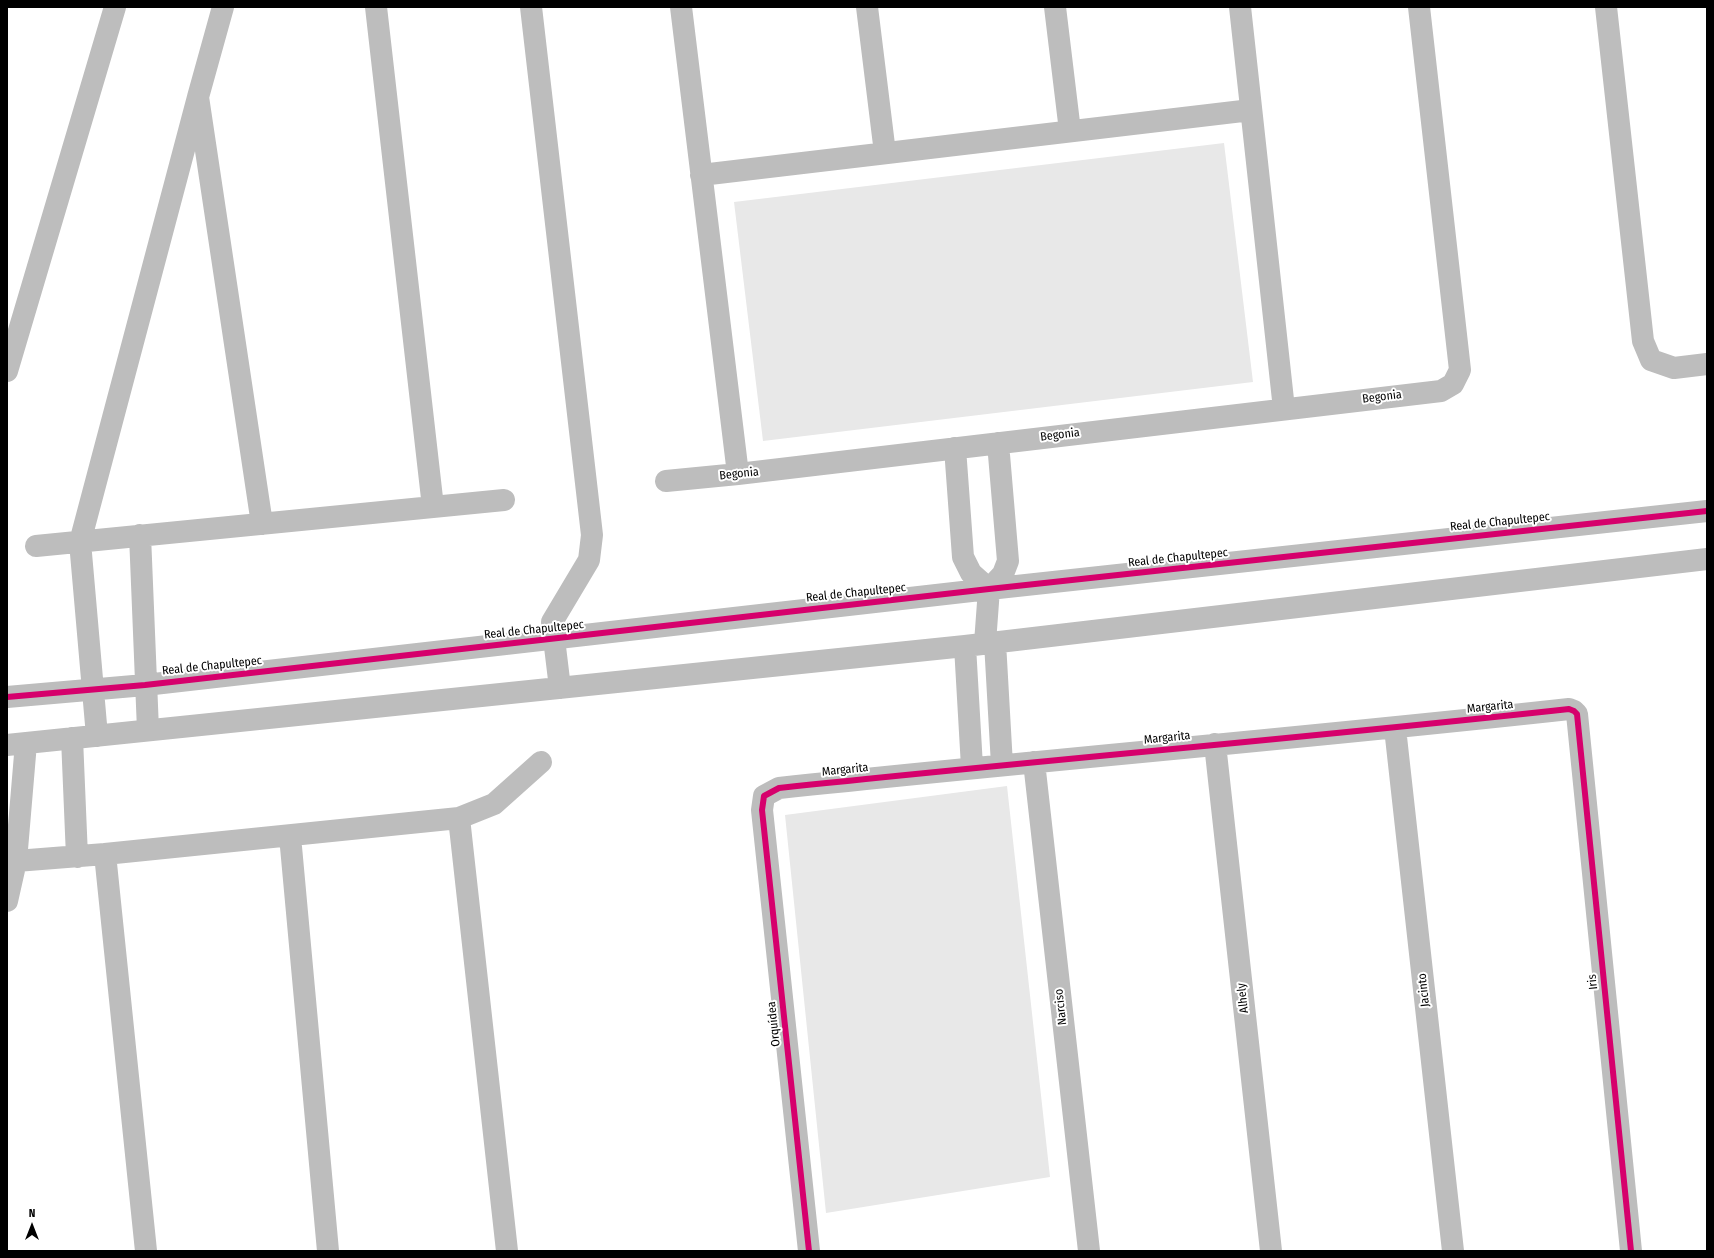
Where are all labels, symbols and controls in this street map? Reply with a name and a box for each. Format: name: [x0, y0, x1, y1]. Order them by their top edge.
street label: Begonia: [1362, 387, 1402, 407]
street label: Begonia: [1040, 425, 1080, 445]
street label: Begonia: [719, 465, 759, 483]
street label: Real de Chapultepec: [1449, 510, 1551, 534]
street label: Real de Chapultepec: [1127, 546, 1229, 570]
street label: Real de Chapultepec: [805, 581, 907, 605]
street label: Real de Chapultepec: [483, 618, 585, 642]
street label: Real de Chapultepec: [161, 654, 263, 678]
street label: Margarita: [1466, 697, 1514, 717]
street label: Margarita: [1143, 728, 1191, 748]
street label: Margarita: [821, 760, 869, 780]
street label: Jacinto: [1415, 972, 1433, 1008]
street label: Iris: [1585, 974, 1601, 990]
street label: Alhely: [1234, 982, 1252, 1014]
street label: Narciso: [1052, 988, 1070, 1026]
street label: Orquídea: [764, 1001, 784, 1047]
north arrow: [12, 1206, 52, 1246]
text: N: [29, 1207, 35, 1220]

